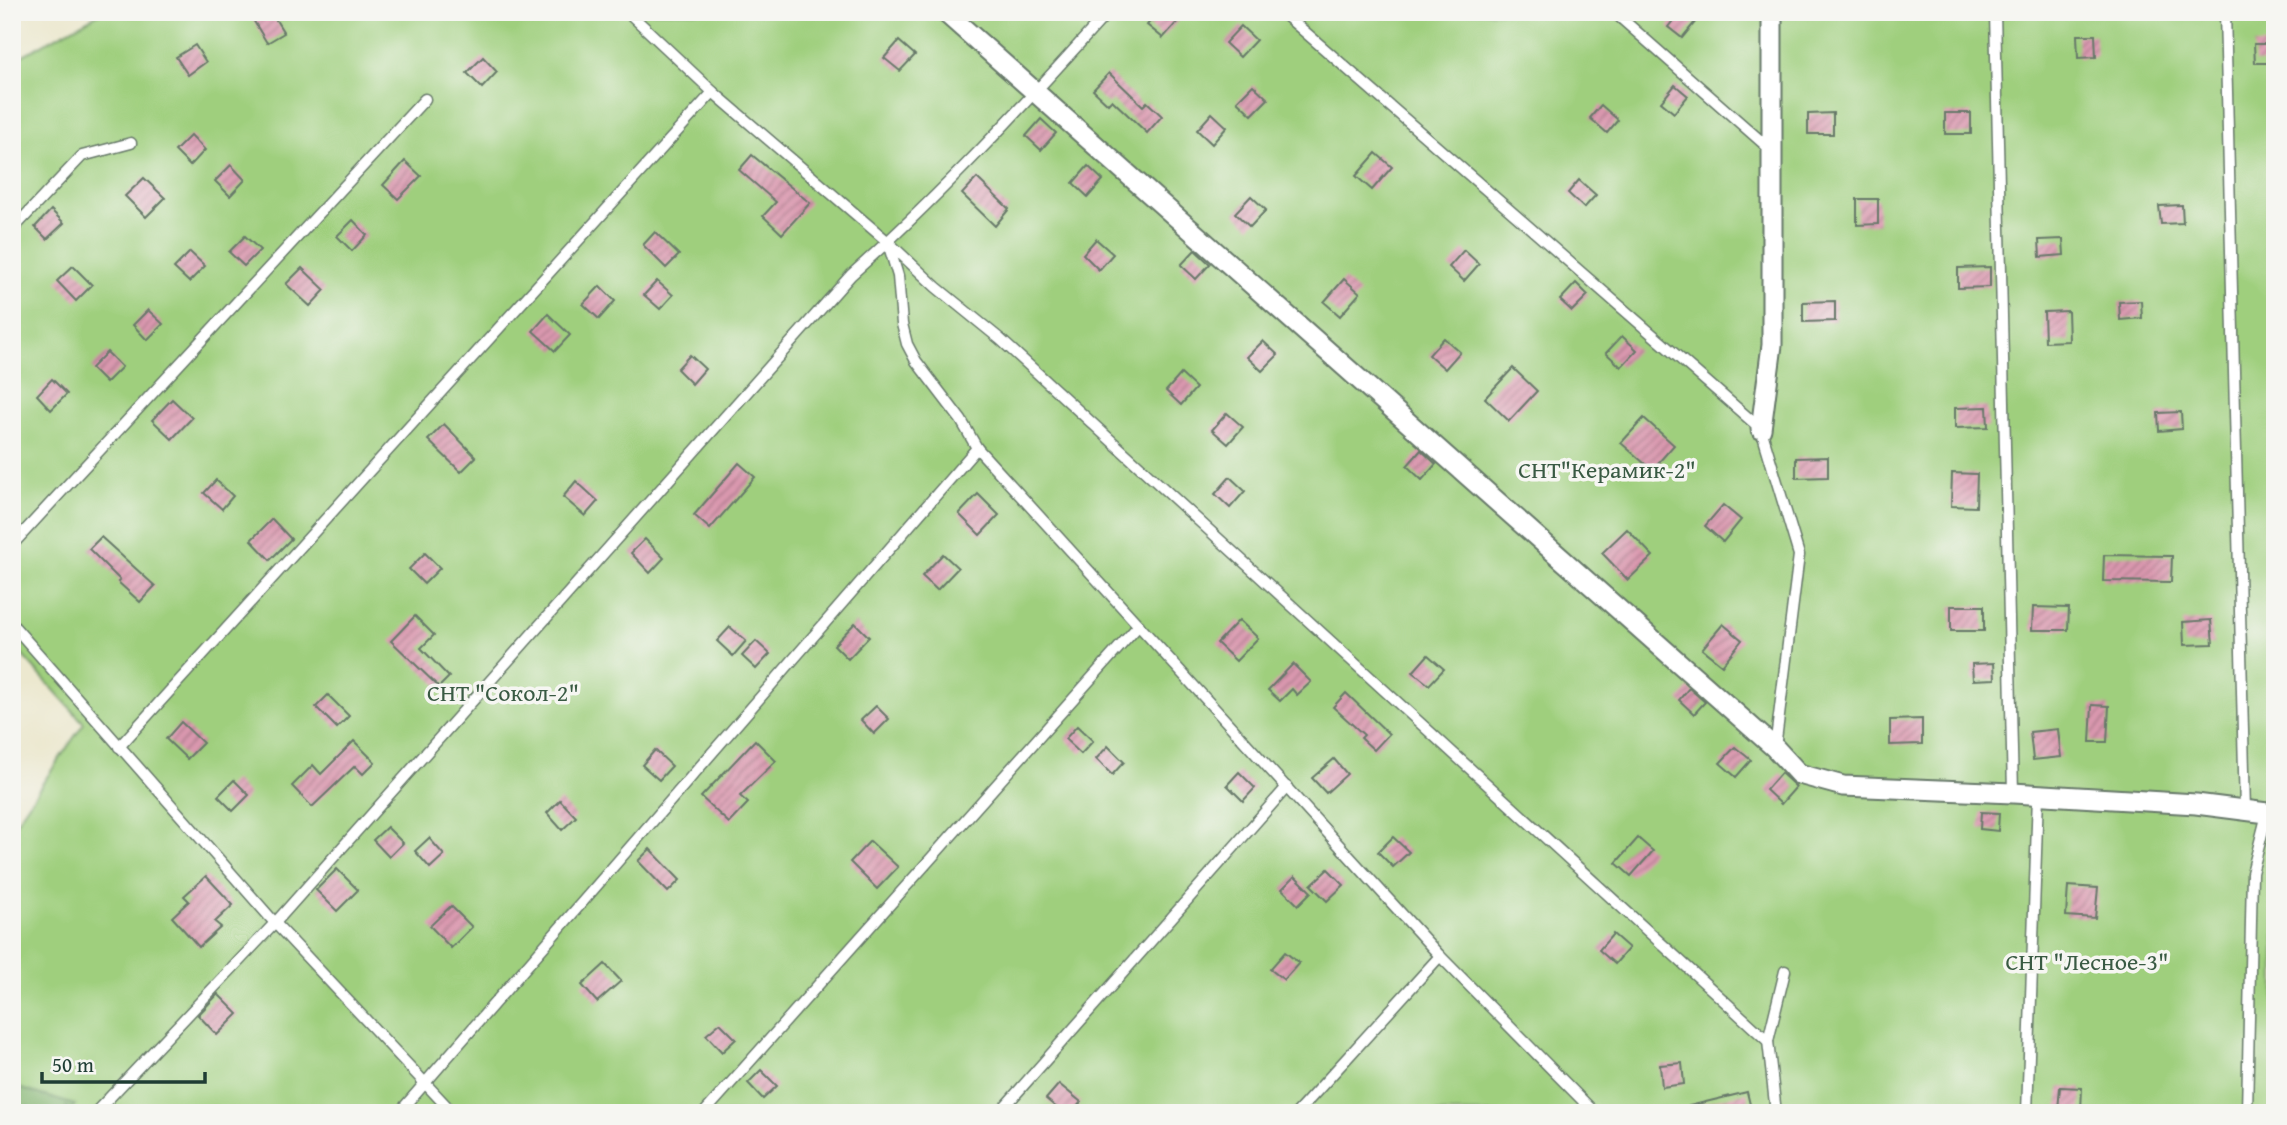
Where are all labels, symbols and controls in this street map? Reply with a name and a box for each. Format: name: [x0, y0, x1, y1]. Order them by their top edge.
park label: СНТ"Керамик-2": [1518, 452, 1696, 487]
park label: СНТ "Сокол-2": [427, 675, 579, 710]
park label: СНТ "Лесное-3": [2005, 944, 2169, 979]
scale bar: [42, 1041, 205, 1085]
text: 50 m: [52, 1049, 94, 1080]

